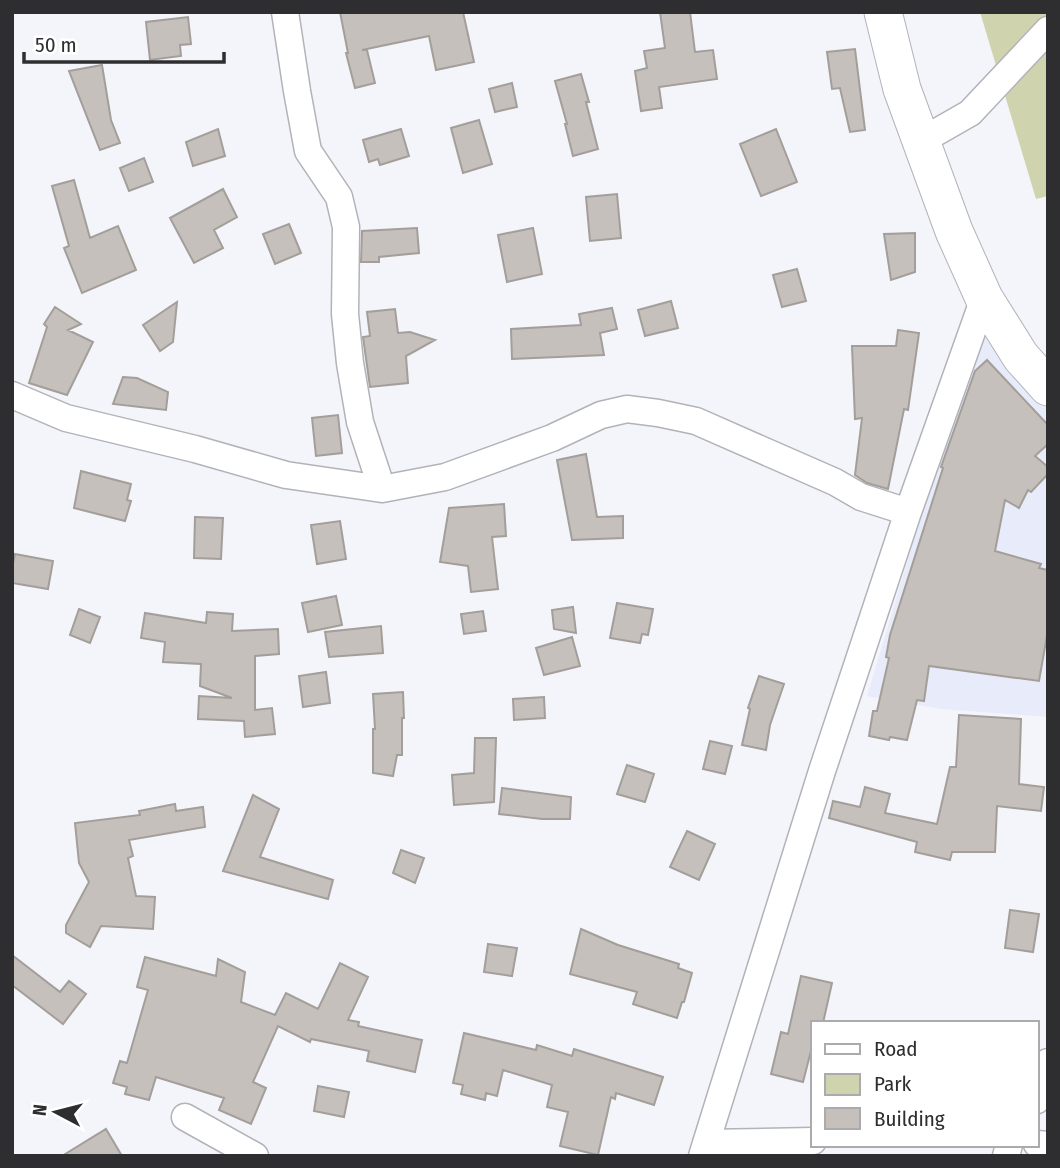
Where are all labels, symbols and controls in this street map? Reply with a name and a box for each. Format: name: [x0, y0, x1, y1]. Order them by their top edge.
scale bar: [24, 21, 224, 65]
text: 50 m: [35, 32, 77, 58]
legend: [811, 1021, 1039, 1147]
text: Road: [874, 1036, 918, 1062]
text: Park: [874, 1071, 912, 1097]
north arrow: [21, 1077, 91, 1147]
text: N: [28, 1103, 52, 1117]
text: Building: [874, 1106, 945, 1132]

